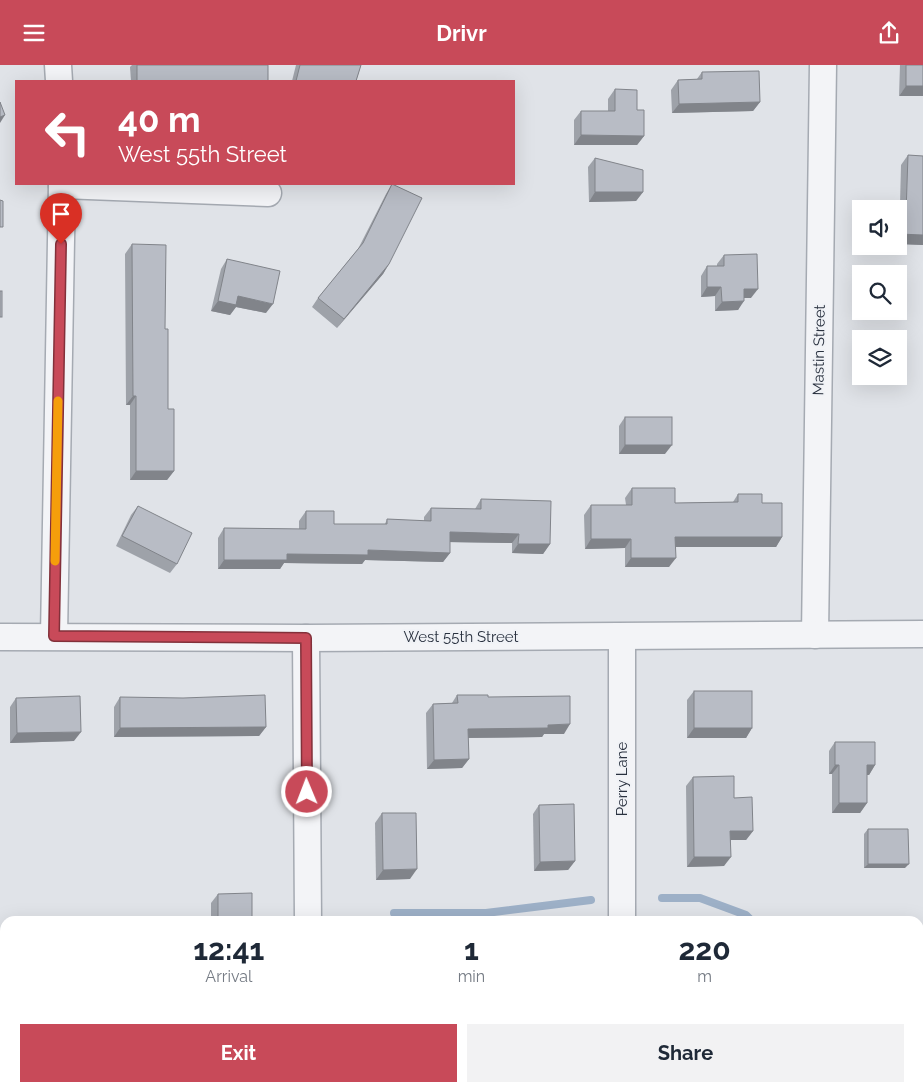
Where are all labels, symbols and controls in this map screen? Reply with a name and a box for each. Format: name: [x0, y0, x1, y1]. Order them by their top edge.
icon: menu: [20, 19, 48, 47]
icon: share: [875, 19, 903, 47]
text: Drivr: [436, 20, 487, 46]
text: 40 m: [118, 99, 200, 140]
icon: left: [35, 100, 100, 165]
text: West 55th Street: [118, 141, 287, 167]
pin: [40, 193, 82, 244]
icon: arrive: [47, 200, 75, 228]
map controls: [852, 200, 907, 385]
button: sound: [852, 200, 907, 255]
button: search: [852, 265, 907, 320]
street label: Mastin Street: [809, 304, 829, 396]
button: layers: [852, 330, 907, 385]
street label: West 55th Street: [403, 628, 519, 646]
street label: Perry Lane: [613, 742, 631, 816]
position arrow: [280, 765, 332, 817]
text: 12:41: [193, 932, 264, 967]
text: 1: [464, 932, 479, 967]
text: 220: [678, 932, 731, 967]
text: Arrival: [205, 967, 252, 986]
text: min: [458, 967, 485, 986]
text: m: [697, 967, 712, 986]
button: Exit: [20, 1024, 457, 1082]
button: Share: [467, 1024, 904, 1082]

